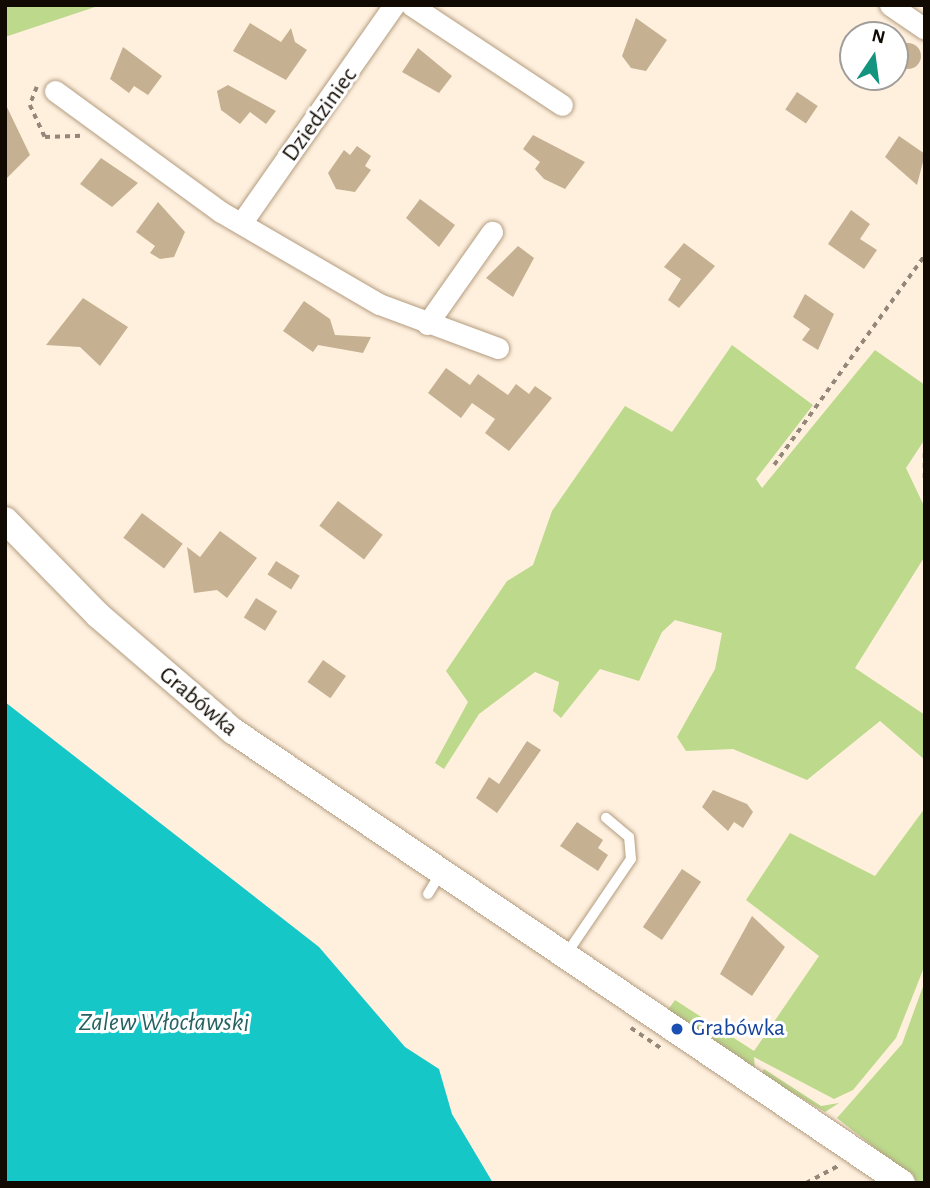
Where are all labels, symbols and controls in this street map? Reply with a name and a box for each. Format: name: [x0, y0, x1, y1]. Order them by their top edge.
north arrow: [839, 21, 909, 91]
text: N: [870, 26, 887, 48]
street label: Dziedziniec: [276, 62, 364, 168]
street label: Grabówka: [153, 661, 243, 743]
water label: Zalew Włocławski: [79, 1007, 249, 1039]
place label: Grabówka: [691, 1015, 785, 1043]
marker: Grabówka: [669, 1021, 685, 1037]

